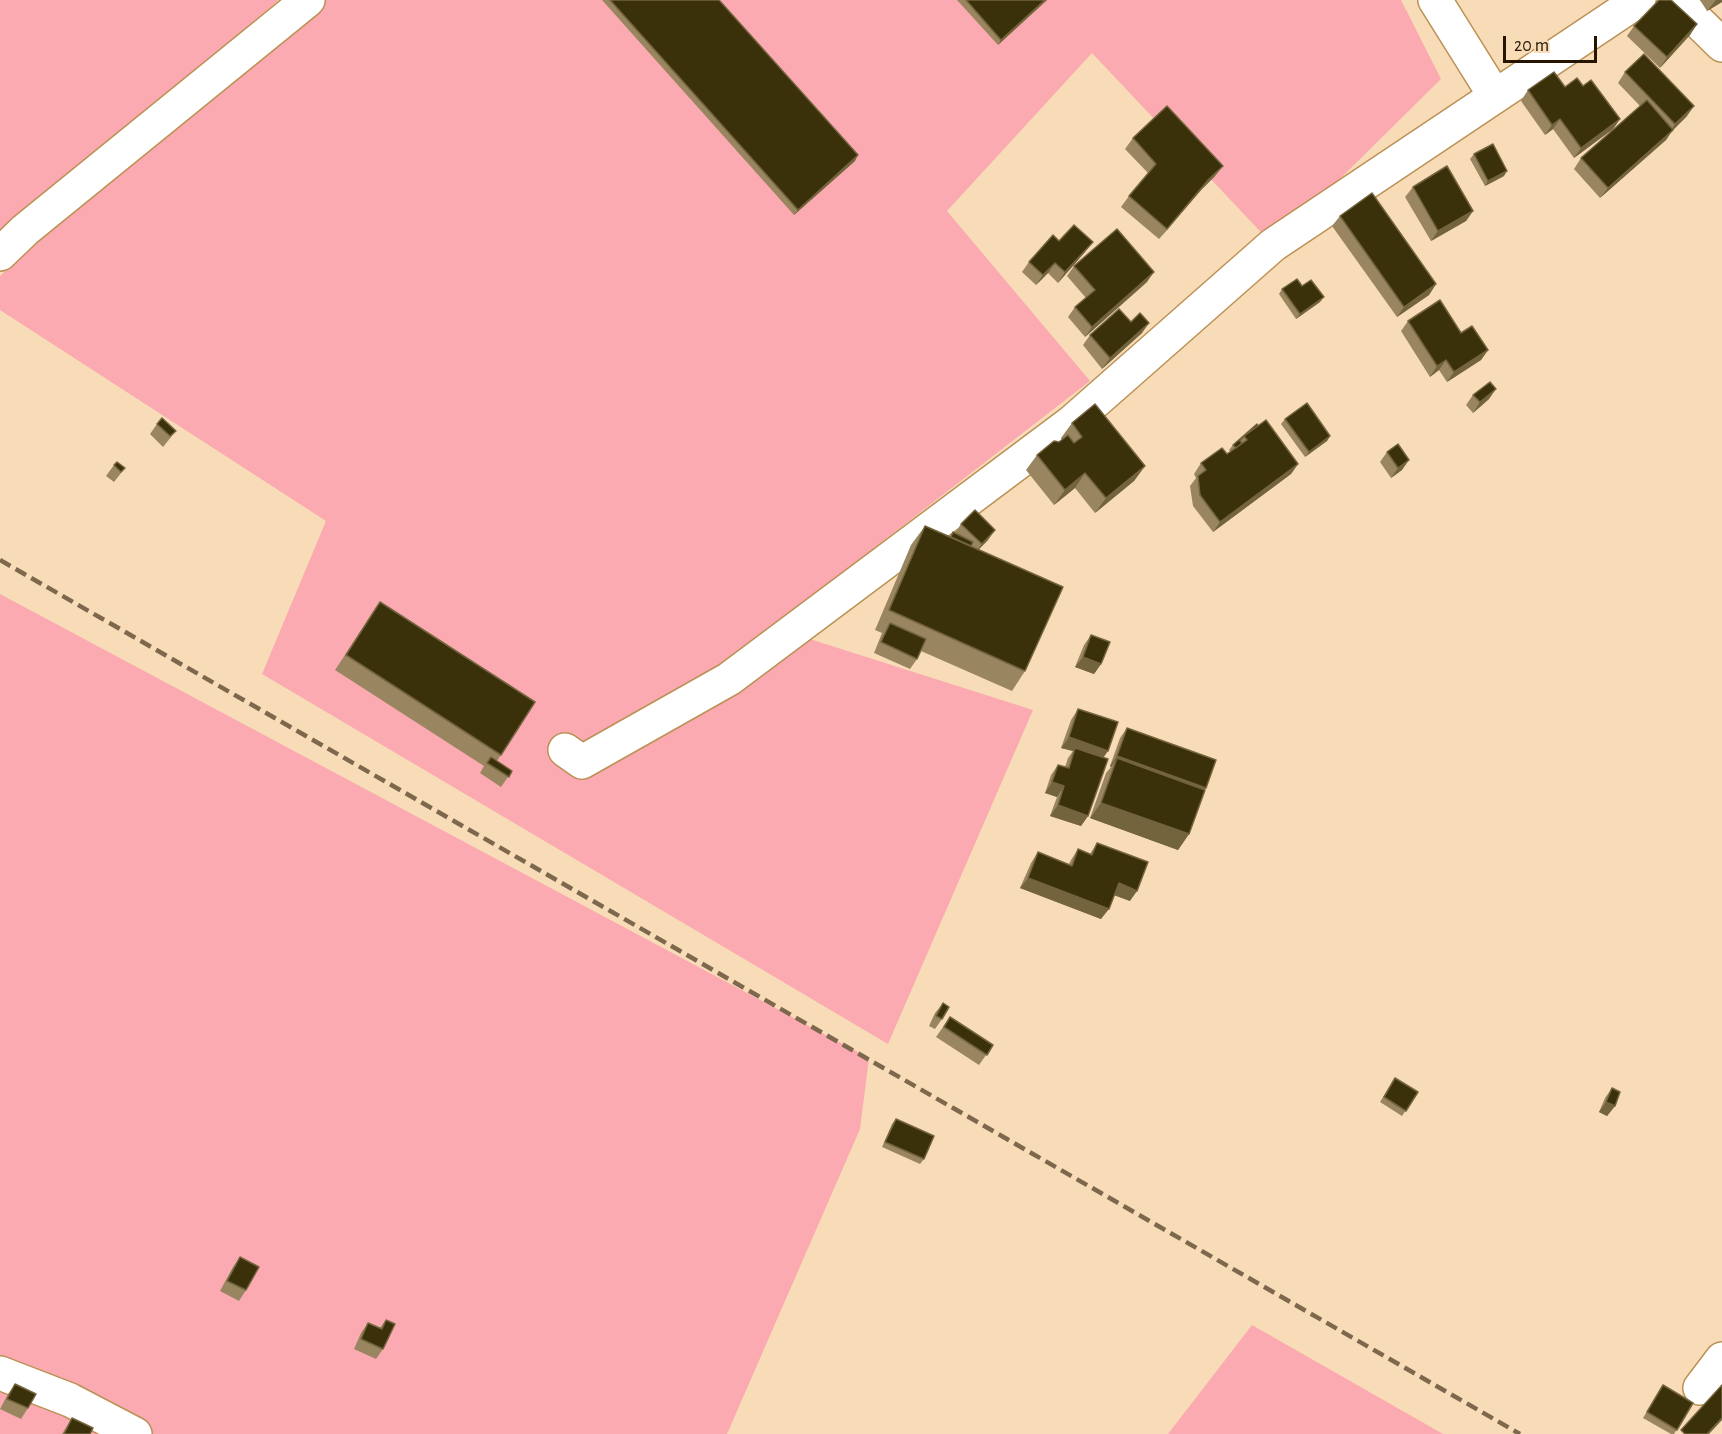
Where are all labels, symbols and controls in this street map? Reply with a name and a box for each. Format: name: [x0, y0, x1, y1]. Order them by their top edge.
scale bar: [1506, 24, 1600, 62]
text: 20 m: [1514, 37, 1549, 55]

